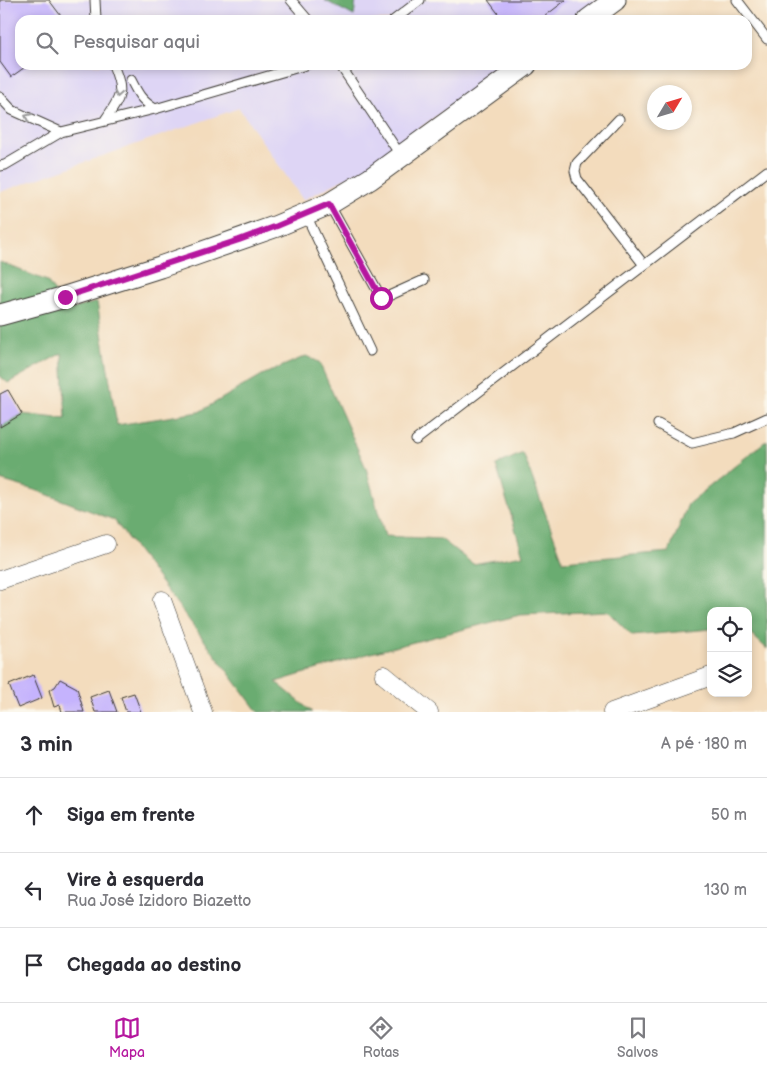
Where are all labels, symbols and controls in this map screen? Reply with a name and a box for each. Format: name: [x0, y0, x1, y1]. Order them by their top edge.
search box: [15, 15, 752, 70]
icon: search: [33, 29, 61, 57]
text: Pesquisar aqui: [73, 31, 200, 54]
north arrow: [647, 85, 692, 130]
one-way arrow: [114, 89, 124, 98]
one-way arrow: [24, 113, 33, 124]
route end: [54, 286, 77, 309]
route start: [370, 287, 393, 310]
map controls: [707, 607, 752, 697]
button: locate: [707, 607, 752, 652]
button: layers: [707, 652, 752, 697]
text: 3 min: [20, 732, 73, 757]
text: A pé · 180 m: [661, 735, 747, 754]
icon: ahead: [20, 801, 48, 829]
text: Siga em frente: [67, 804, 195, 827]
text: 50 m: [711, 806, 747, 825]
text: Vire à esquerda: [67, 869, 204, 892]
icon: left: [20, 876, 48, 904]
text: 130 m: [704, 881, 747, 900]
text: Rua José Izidoro Biazetto: [67, 892, 251, 911]
icon: arrive: [20, 951, 48, 979]
text: Chegada ao destino: [67, 954, 241, 977]
tab: Mapa: [109, 1014, 145, 1061]
tab: Rotas: [363, 1014, 399, 1061]
tab: Salvos: [617, 1014, 658, 1061]

